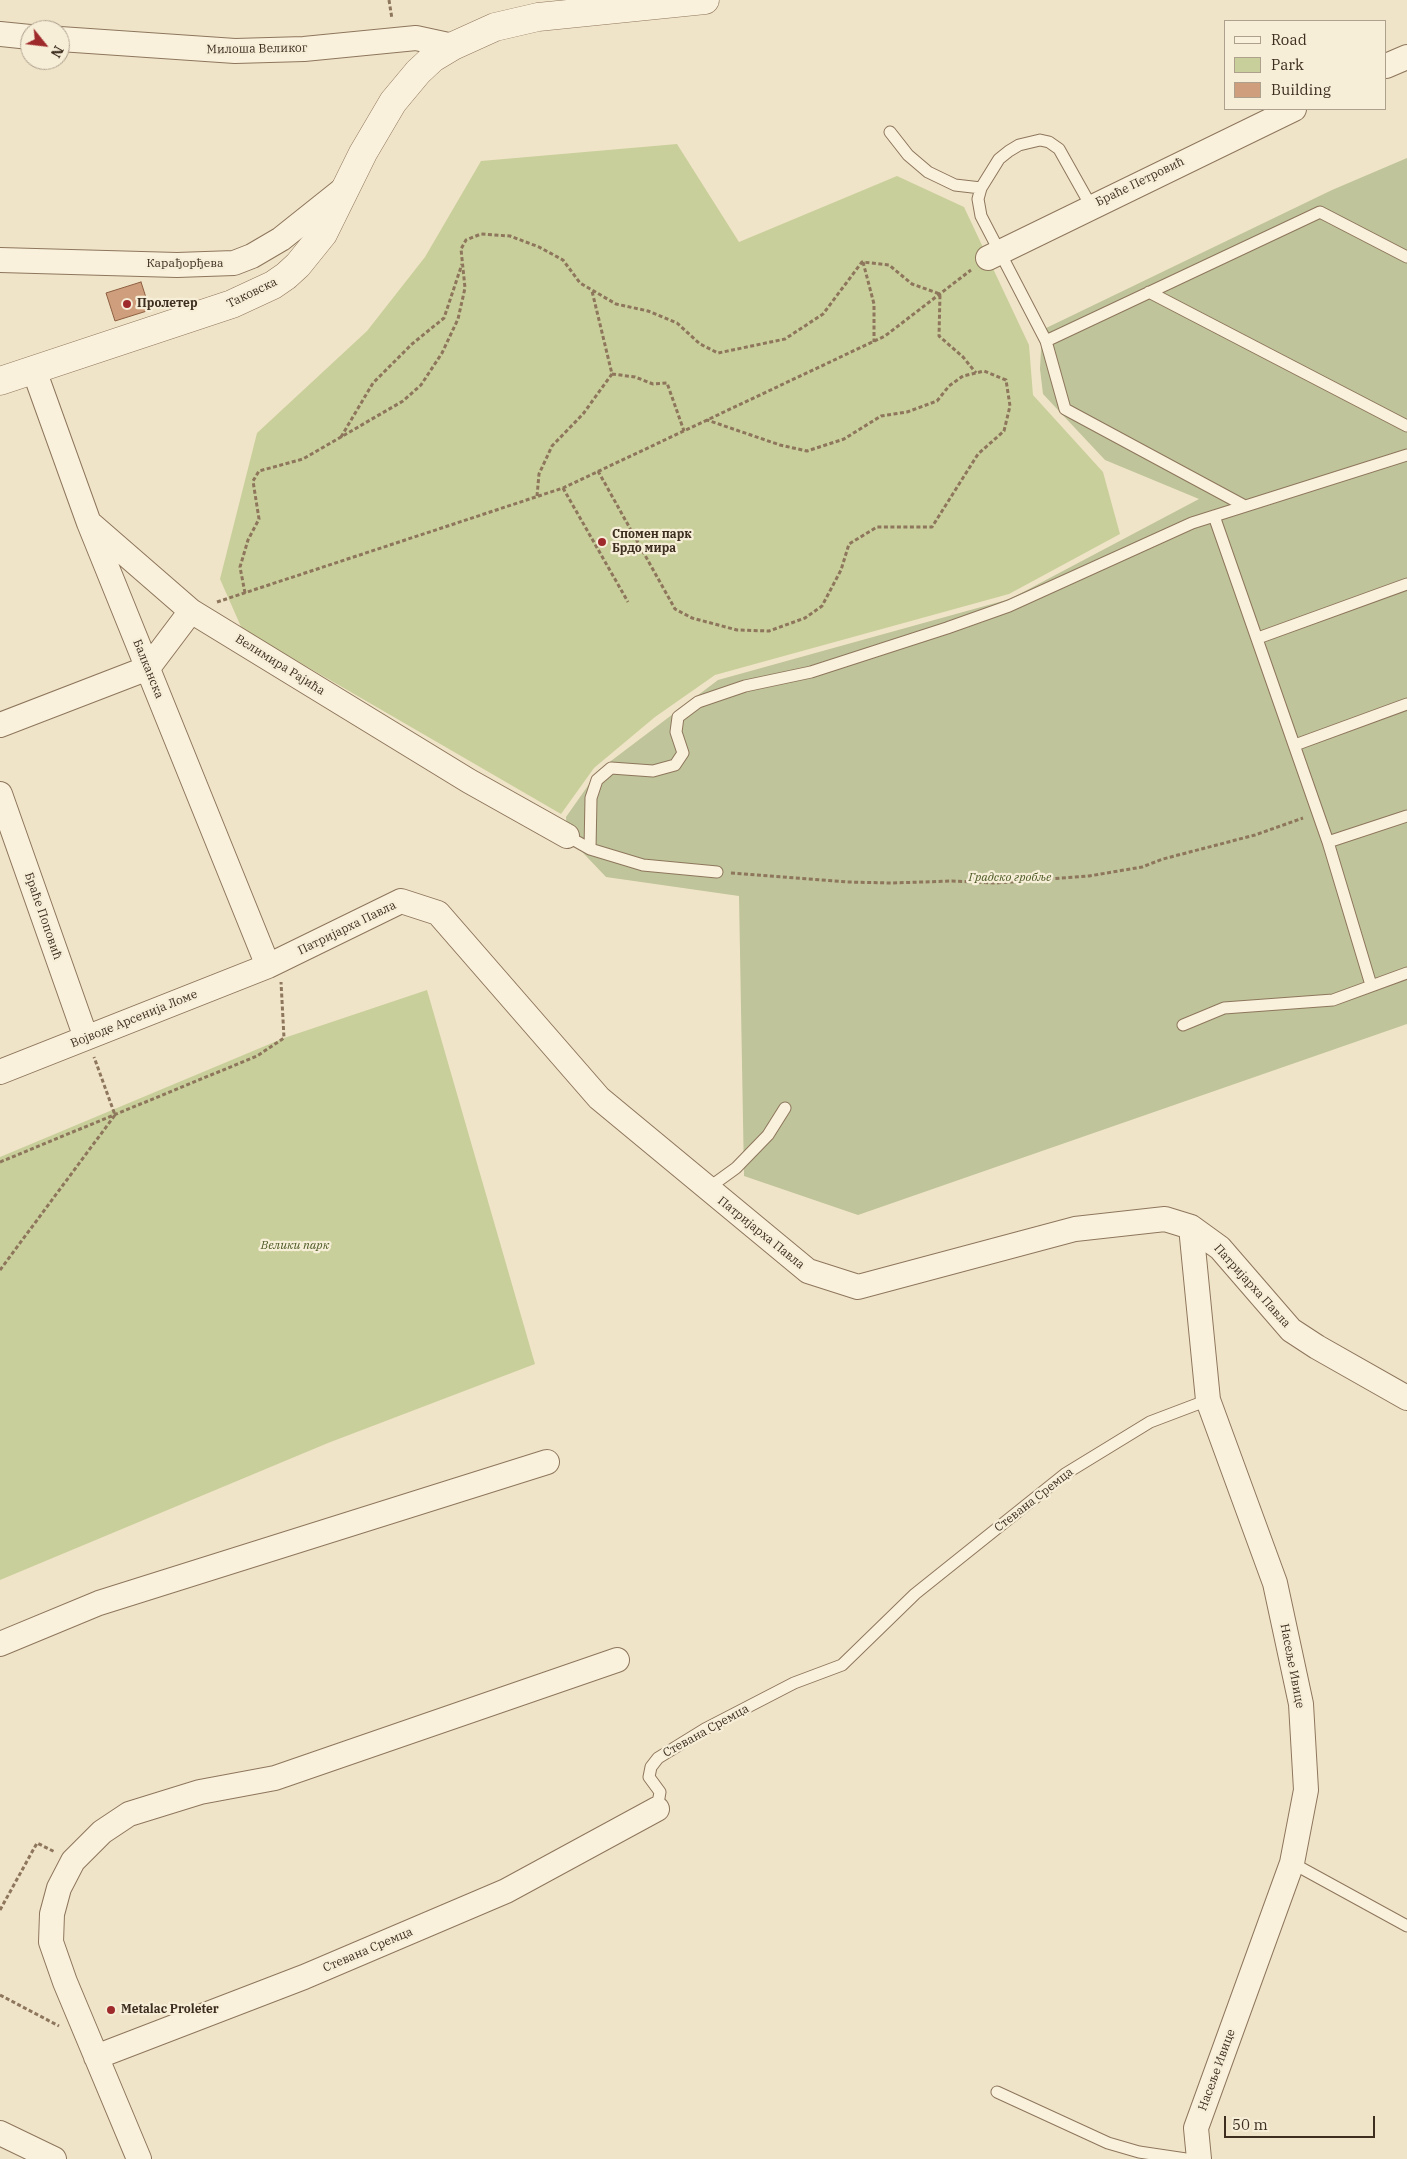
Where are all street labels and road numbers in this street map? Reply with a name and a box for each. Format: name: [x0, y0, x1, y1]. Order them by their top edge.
street label: Милоша Великог: [206, 41, 308, 57]
street label: Браће Петровић: [1093, 154, 1187, 210]
street label: Карађорђева: [146, 257, 224, 271]
street label: Таковска: [225, 275, 279, 311]
street label: Велимира Рајића: [233, 632, 327, 698]
street label: Балканска: [130, 637, 166, 701]
street label: Браће Поповић: [21, 871, 65, 961]
street label: Патријарха Павла: [296, 898, 398, 958]
street label: Војводе Арсенија Ломе: [68, 987, 200, 1051]
street label: Патријарха Павла: [715, 1194, 807, 1272]
street label: Патријарха Павла: [1211, 1241, 1293, 1331]
street label: Стевана Сремца: [992, 1465, 1076, 1535]
street label: Насеље Ивице: [1277, 1623, 1307, 1709]
street label: Стевана Сремца: [660, 1701, 752, 1761]
street label: Стевана Сремца: [321, 1925, 415, 1975]
street label: Насеље Ивице: [1196, 2027, 1238, 2113]

